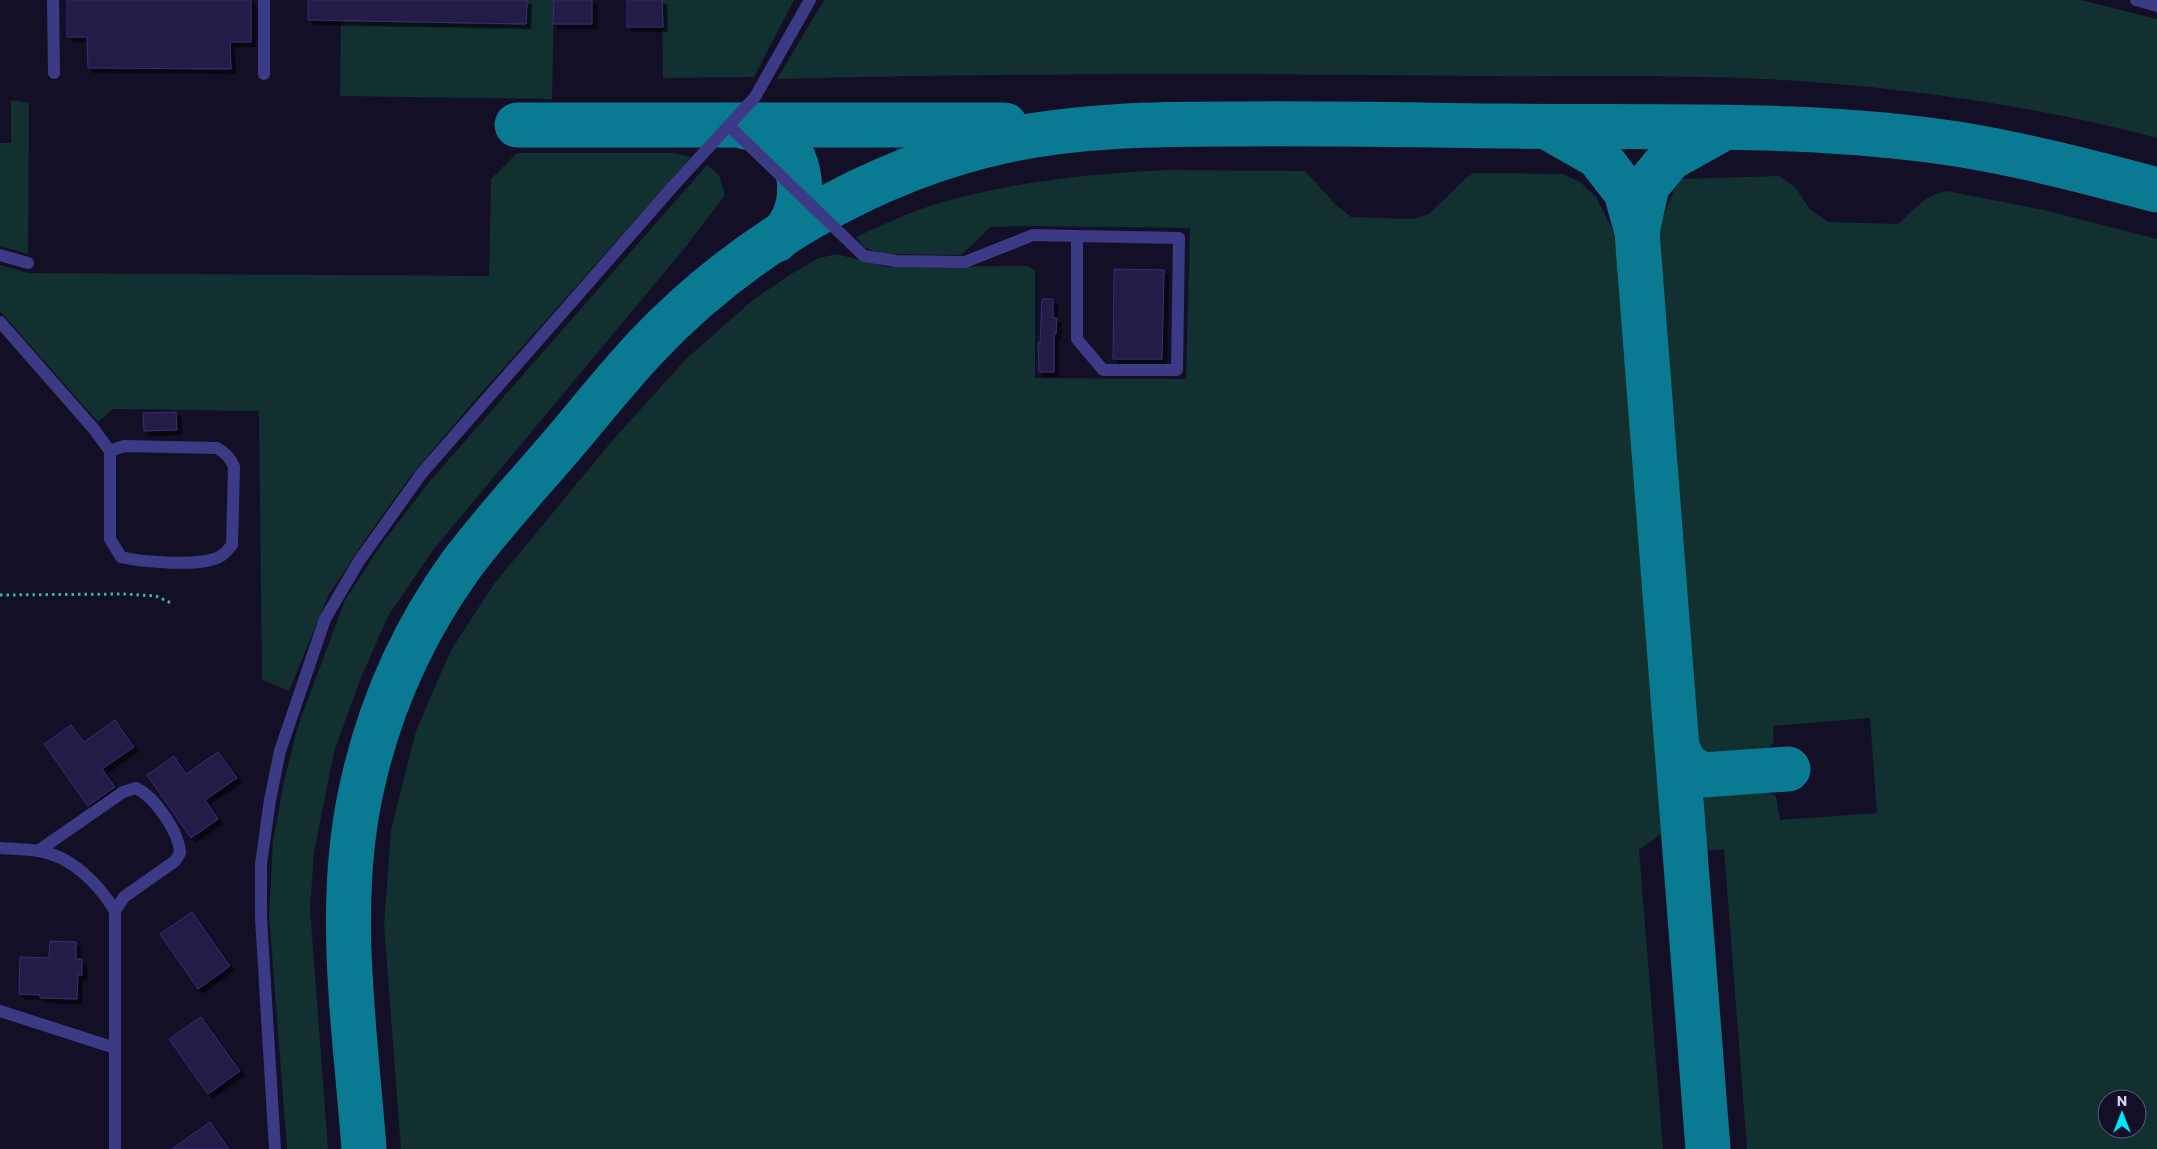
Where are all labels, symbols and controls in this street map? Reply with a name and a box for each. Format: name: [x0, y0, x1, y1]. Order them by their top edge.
north arrow: [2097, 1089, 2147, 1139]
text: N: [2117, 1092, 2127, 1109]

